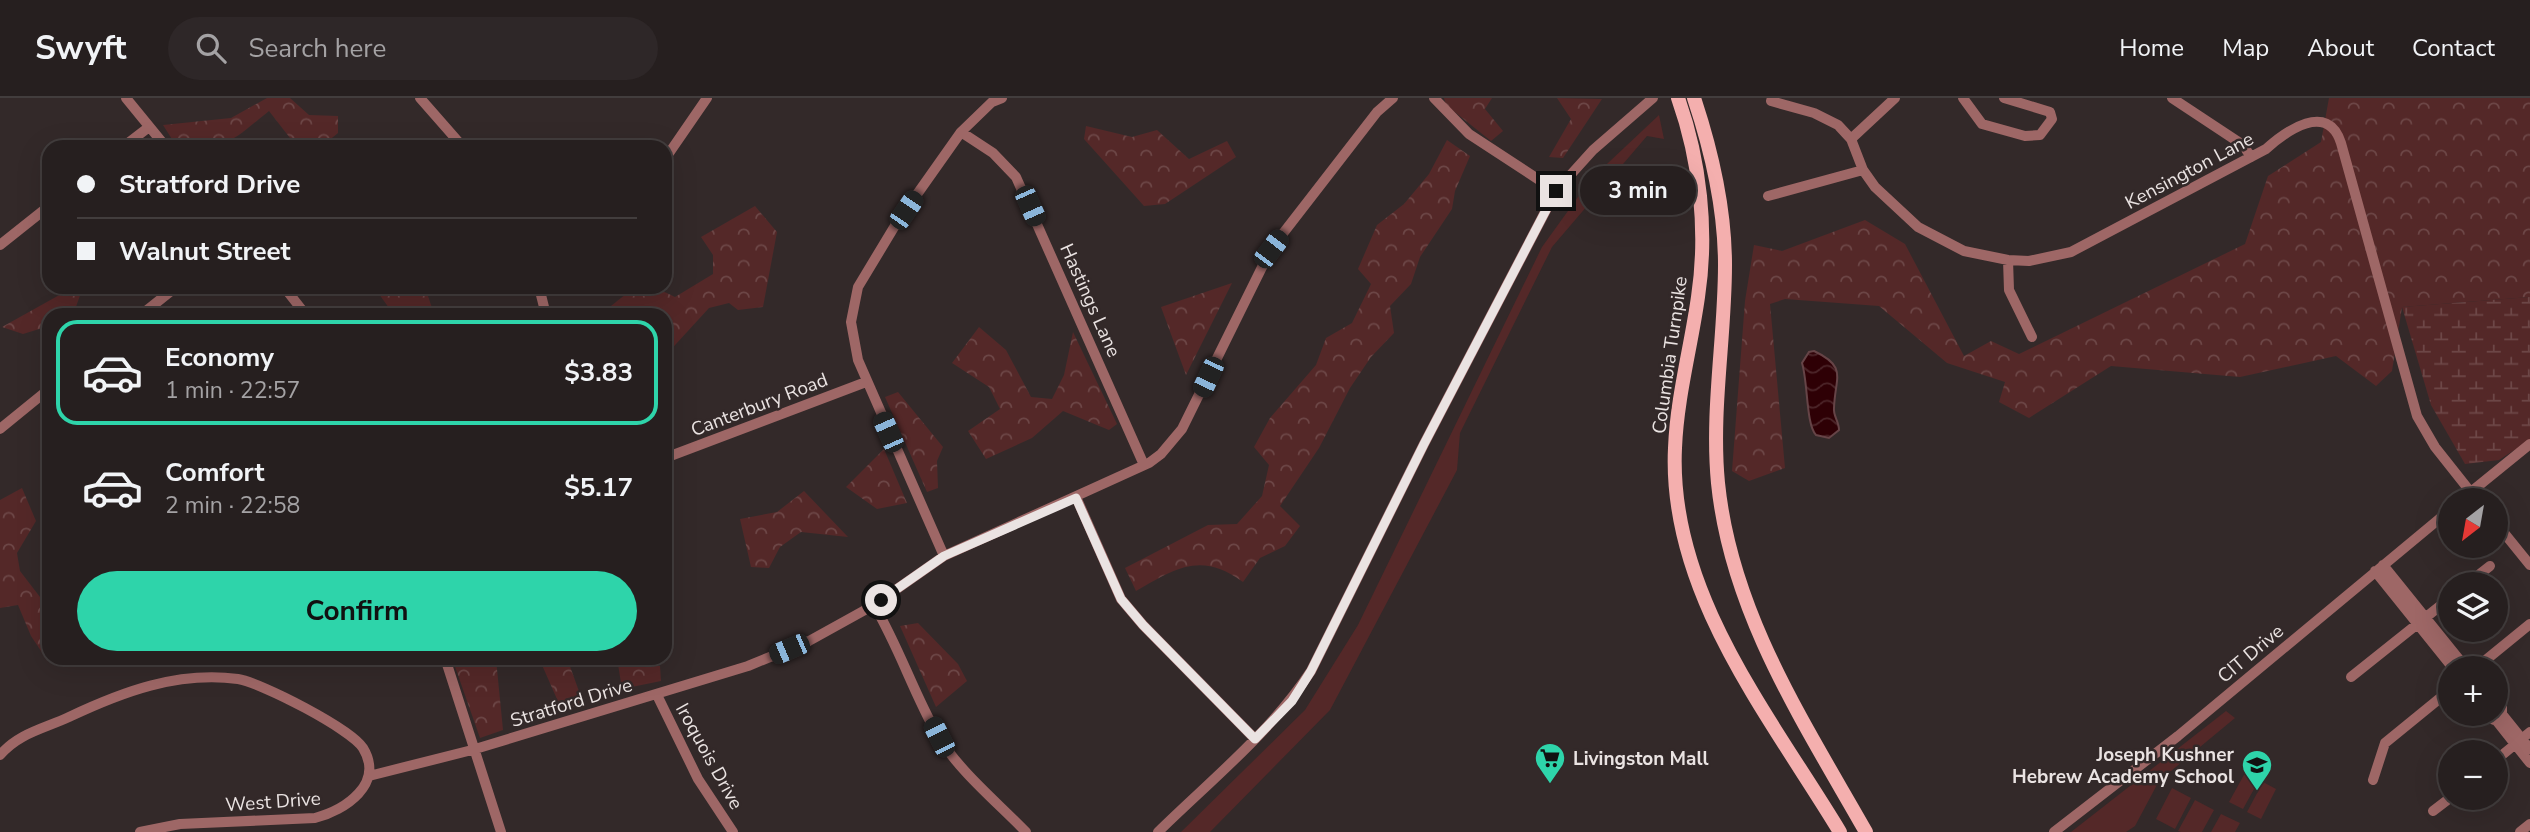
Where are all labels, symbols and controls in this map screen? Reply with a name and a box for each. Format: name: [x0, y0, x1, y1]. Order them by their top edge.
search box: [168, 17, 658, 80]
text: Swyft: [35, 26, 126, 71]
icon: search: [192, 29, 230, 67]
text: Search here: [248, 31, 386, 66]
text: Home: [2119, 32, 2184, 64]
text: Map: [2222, 32, 2269, 64]
text: About: [2307, 32, 2374, 64]
text: Contact: [2412, 32, 2495, 64]
street label: Kensington Lane: [2121, 126, 2258, 216]
callout: 3 min: [1580, 166, 1696, 216]
text: Stratford Drive: [119, 167, 300, 202]
route end: [1540, 175, 1572, 207]
text: 3 min: [1608, 175, 1668, 206]
car: [1012, 183, 1049, 229]
car: [886, 187, 927, 233]
car: [1250, 226, 1293, 272]
text: Walnut Street: [119, 234, 291, 269]
street label: Hastings Lane: [1053, 239, 1127, 361]
street label: Columbia Turnpike: [1646, 275, 1694, 436]
text: Economy: [165, 340, 274, 375]
icon: car: [81, 341, 144, 404]
car: [1190, 354, 1227, 400]
text: $3.83: [564, 355, 633, 390]
street label: Canterbury Road: [687, 367, 832, 443]
text: 1 min · 22:57: [165, 375, 300, 406]
car: [870, 409, 907, 455]
text: Comfort: [165, 455, 265, 490]
icon: car: [81, 456, 144, 519]
text: $5.17: [564, 470, 633, 505]
north arrow: [2438, 488, 2508, 558]
map controls: [2438, 488, 2508, 810]
text: 2 min · 22:58: [165, 490, 300, 521]
button: Confirm: [77, 571, 637, 651]
button: layers: [2438, 572, 2508, 642]
route start: [865, 584, 897, 616]
street label: CIT Drive: [2212, 618, 2289, 689]
car: [766, 631, 813, 667]
button: +: [2438, 656, 2508, 726]
street label: Stratford Drive: [507, 672, 635, 734]
street label: Iroquois Drive: [669, 699, 749, 814]
car: [921, 714, 958, 760]
button: −: [2438, 740, 2508, 810]
supermarket icon: Livingston Mall: [1533, 741, 1567, 785]
place label: Joseph Kushner Hebrew Academy School: [2012, 742, 2235, 790]
place label: Livingston Mall: [1573, 746, 1709, 772]
school or university icon: Joseph Kushner Hebrew Academy School: [2240, 748, 2274, 792]
street label: West Drive: [224, 786, 322, 818]

